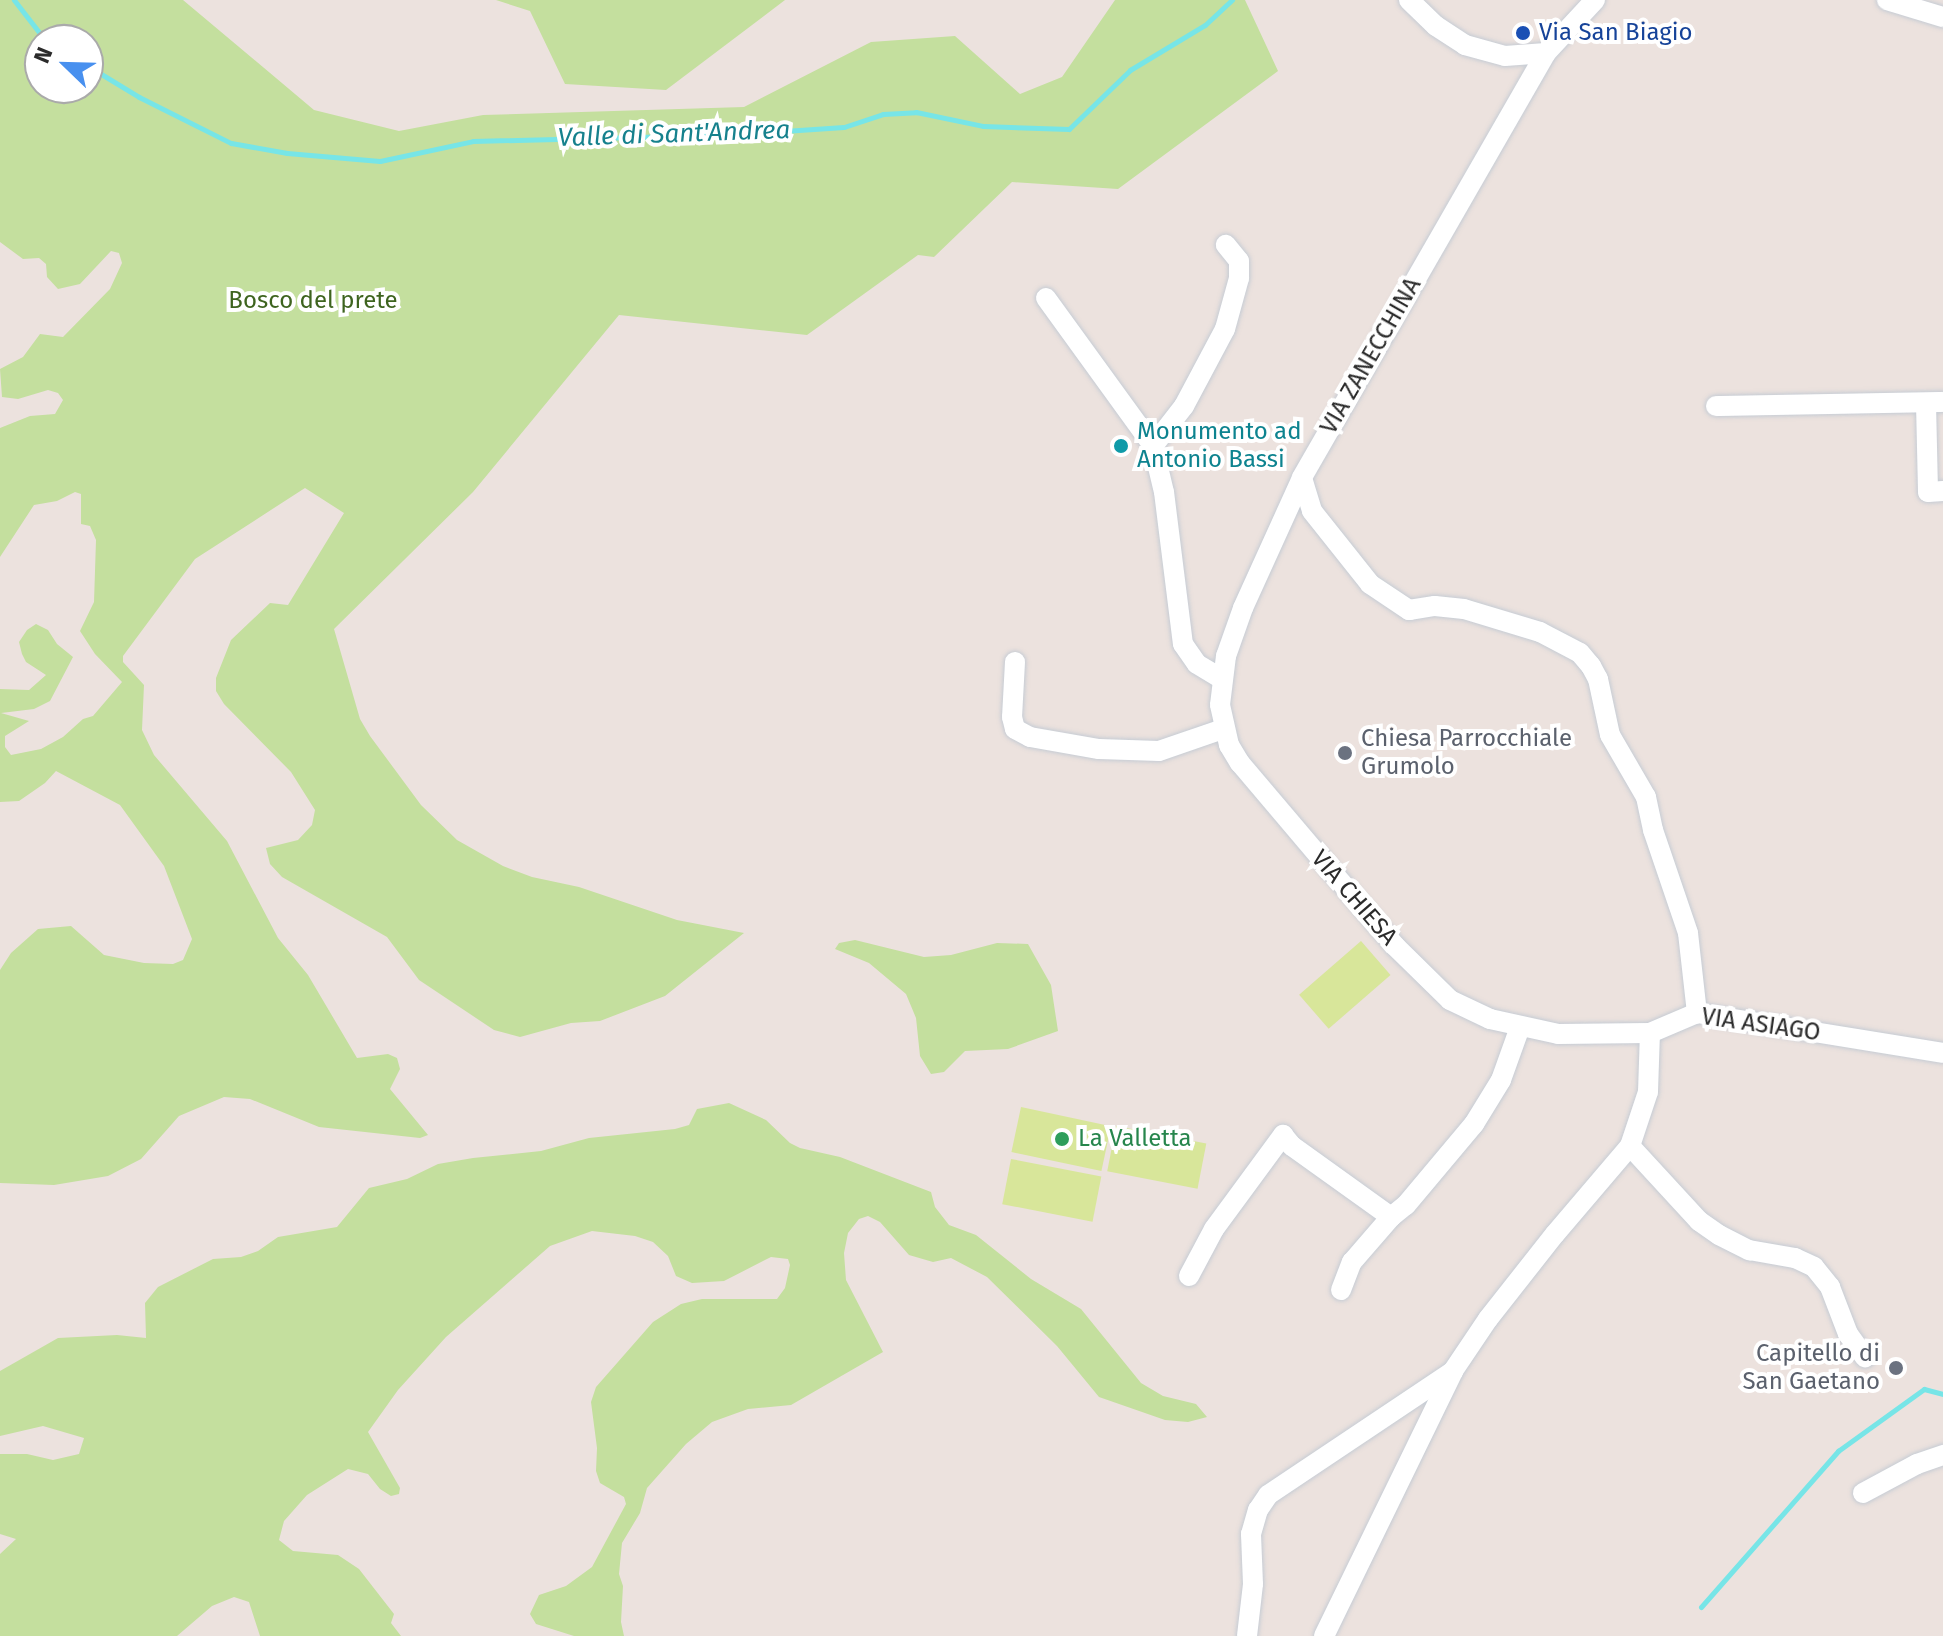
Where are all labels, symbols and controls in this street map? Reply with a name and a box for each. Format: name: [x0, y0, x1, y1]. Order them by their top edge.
place label: Via San Biagio: [1539, 19, 1693, 47]
north arrow: [24, 24, 104, 104]
marker: Via San Biagio: [1514, 24, 1532, 42]
text: N: [28, 43, 59, 67]
water label: Valle di Sant'Andrea: [557, 114, 791, 154]
street label: VIA ZANECCHINA: [1315, 273, 1427, 439]
park label: Bosco del prete: [228, 287, 398, 315]
place label: Monumento ad Antonio Bassi: [1137, 418, 1302, 474]
marker: Monumento ad Antonio Bassi: [1112, 437, 1130, 455]
place label: Chiesa Parrocchiale Grumolo: [1361, 725, 1572, 781]
marker: Chiesa Parrocchiale Grumolo: [1336, 744, 1354, 762]
street label: VIA CHIESA: [1305, 845, 1403, 951]
street label: VIA ASIAGO: [1700, 1002, 1822, 1048]
place label: La Valletta: [1078, 1125, 1192, 1153]
marker: La Valletta: [1053, 1130, 1071, 1148]
place label: Capitello di San Gaetano: [1743, 1340, 1880, 1396]
marker: Capitello di San Gaetano: [1887, 1359, 1905, 1377]

